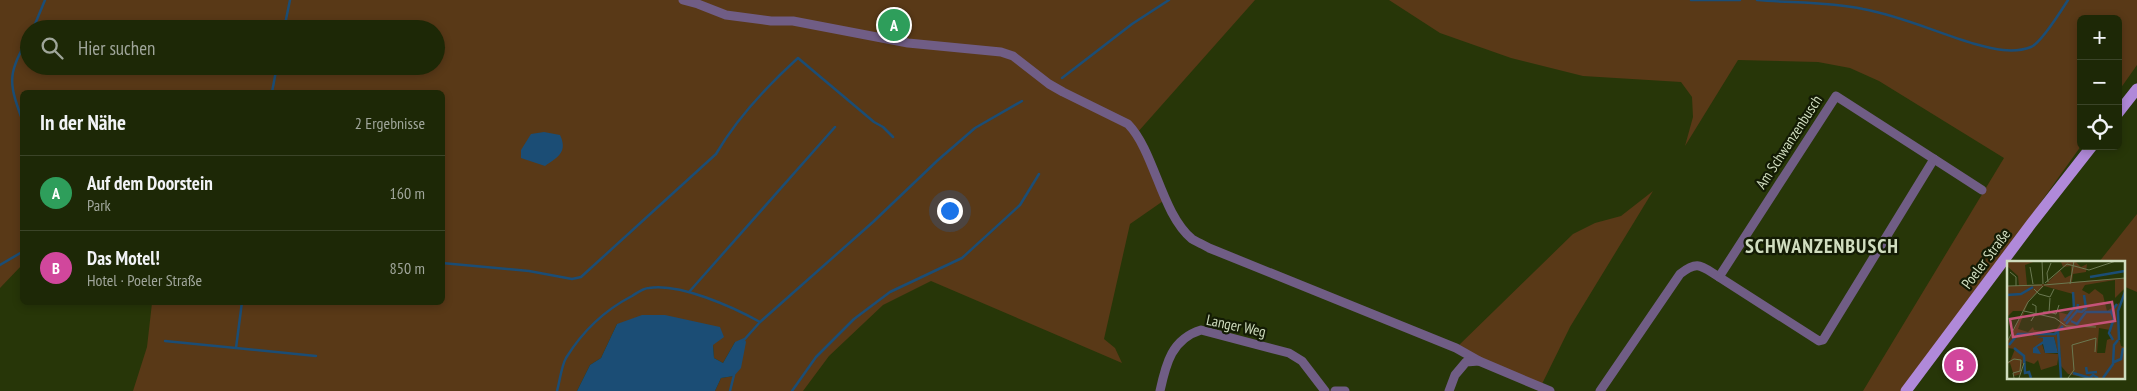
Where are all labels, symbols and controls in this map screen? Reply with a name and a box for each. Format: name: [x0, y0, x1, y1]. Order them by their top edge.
pin: A: [878, 6, 910, 44]
map controls: [2077, 15, 2122, 150]
button: +: [2077, 15, 2122, 60]
search box: [20, 20, 445, 75]
icon: search: [38, 34, 66, 62]
text: Hier suchen: [78, 36, 155, 60]
button: −: [2077, 60, 2122, 105]
street label: Am Schwanzenbusch: [1751, 91, 1826, 192]
button: locate: [2077, 105, 2122, 150]
text: In der Nähe: [40, 109, 126, 136]
text: 2 Ergebnisse: [355, 113, 425, 133]
text: Auf dem Doorstein: [87, 171, 213, 195]
text: A: [52, 183, 60, 203]
text: 160 m: [390, 183, 425, 203]
text: Park: [87, 195, 111, 215]
your location: [937, 198, 963, 224]
street label: Poeler Straße: [1957, 225, 2014, 292]
district label: SCHWANZENBUSCH: [1745, 233, 1899, 259]
text: Das Motel!: [87, 246, 160, 270]
text: B: [52, 258, 60, 278]
text: 850 m: [390, 258, 425, 278]
inset map: [2007, 261, 2124, 378]
text: Hotel · Poeler Straße: [87, 270, 202, 290]
street label: Langer Weg: [1205, 310, 1268, 341]
pin: B: [1944, 346, 1976, 384]

